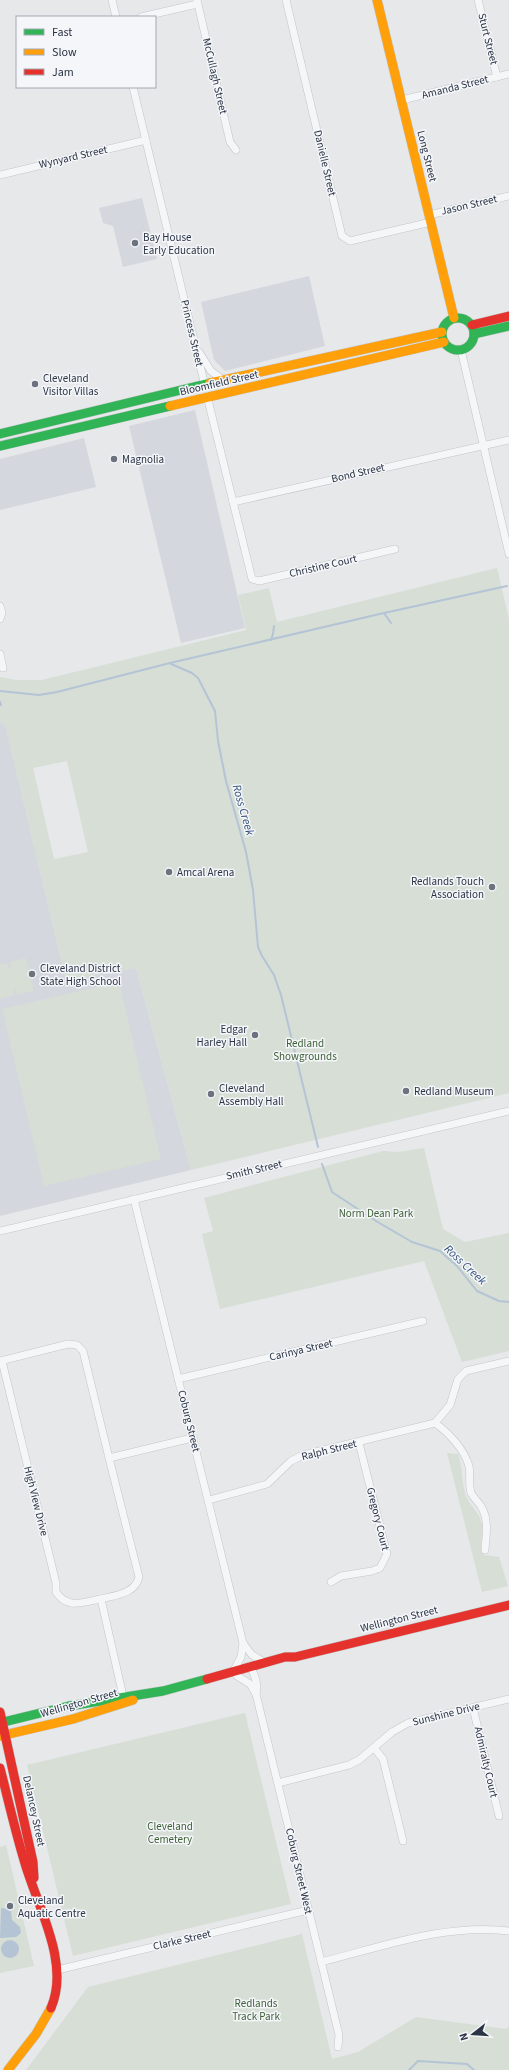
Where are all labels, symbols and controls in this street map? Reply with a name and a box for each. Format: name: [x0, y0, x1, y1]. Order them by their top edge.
street label: Sturt Street: [474, 12, 502, 67]
legend: [16, 16, 156, 88]
text: Fast: [52, 24, 72, 41]
street label: McCullagh Street: [199, 37, 231, 116]
text: Slow: [52, 44, 77, 61]
text: Jam: [52, 64, 74, 81]
street label: Amanda Street: [420, 71, 490, 103]
street label: Danielle Street: [310, 129, 340, 198]
street label: Long Street: [413, 129, 441, 184]
street label: Wynyard Street: [37, 142, 109, 172]
street label: Jason Street: [439, 191, 499, 219]
place label: Bay House Early Education: [143, 230, 215, 258]
marker: Bay House Early Education: [130, 238, 140, 248]
street label: Princess Street: [177, 298, 207, 368]
street label: Bloomfield Street: [178, 367, 260, 399]
place label: Cleveland Visitor Villas: [43, 371, 99, 399]
marker: Cleveland Visitor Villas: [30, 379, 40, 389]
place label: Magnolia: [122, 452, 164, 467]
marker: Magnolia: [109, 454, 119, 464]
street label: Bond Street: [330, 460, 386, 486]
street label: Christine Court: [288, 551, 359, 581]
water label: Ross Creek: [228, 782, 258, 838]
place label: Amcal Arena: [177, 865, 234, 880]
marker: Amcal Arena: [164, 867, 174, 877]
place label: Redlands Touch Association: [411, 874, 484, 902]
marker: Redlands Touch Association: [487, 882, 497, 892]
place label: Cleveland District State High School: [40, 961, 121, 989]
marker: Cleveland District State High School: [27, 969, 37, 979]
place label: Edgar Harley Hall: [196, 1022, 247, 1050]
marker: Edgar Harley Hall: [250, 1030, 260, 1040]
park label: Redland Showgrounds: [273, 1036, 337, 1064]
place label: Cleveland Assembly Hall: [219, 1081, 284, 1109]
place label: Redland Museum: [414, 1084, 494, 1099]
marker: Redland Museum: [401, 1086, 411, 1096]
marker: Cleveland Assembly Hall: [206, 1089, 216, 1099]
street label: Smith Street: [224, 1156, 284, 1184]
park label: Norm Dean Park: [339, 1206, 414, 1221]
water label: Ross Creek: [440, 1241, 490, 1289]
street label: Carinya Street: [268, 1335, 334, 1365]
street label: Coburg Street: [174, 1388, 204, 1454]
street label: Ralph Street: [300, 1436, 358, 1464]
street label: High View Drive: [20, 1465, 52, 1538]
street label: Gregory Court: [363, 1486, 393, 1552]
street label: Wellington Street: [359, 1602, 440, 1636]
street label: Wellington Street: [39, 1685, 119, 1721]
street label: Sunshine Drive: [411, 1698, 482, 1730]
street label: Admiralty Court: [471, 1725, 502, 1799]
street label: Delancey Street: [19, 1774, 49, 1848]
park label: Cleveland Cemetery: [147, 1819, 193, 1847]
street label: Coburg Street West: [282, 1827, 316, 1916]
place label: Cleveland Aquatic Centre: [18, 1893, 86, 1921]
marker: Cleveland Aquatic Centre: [5, 1901, 15, 1911]
street label: Clarke Street: [152, 1926, 213, 1954]
park label: Redlands Track Park: [232, 1996, 280, 2024]
north arrow: [453, 2014, 493, 2054]
text: N: [456, 2031, 472, 2042]

